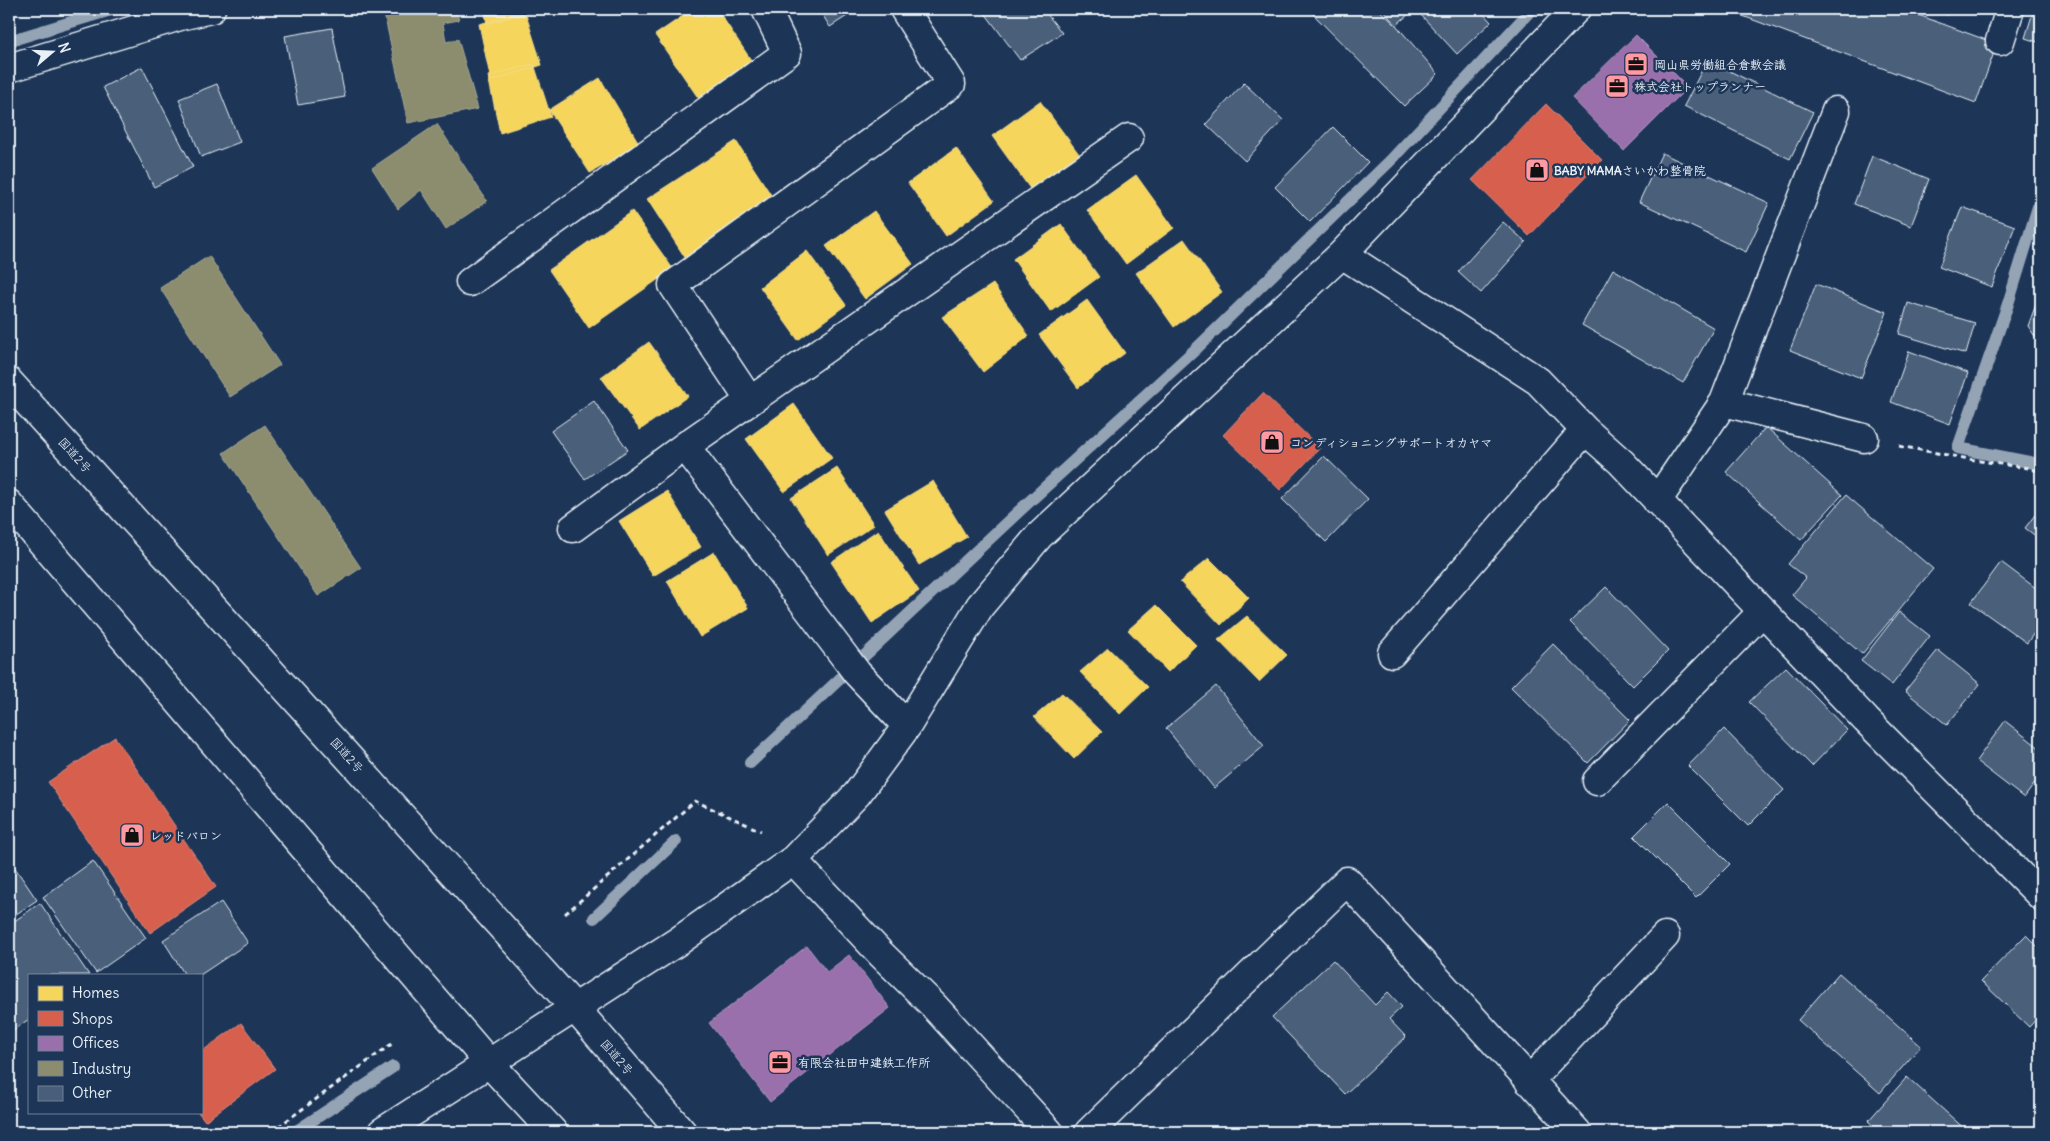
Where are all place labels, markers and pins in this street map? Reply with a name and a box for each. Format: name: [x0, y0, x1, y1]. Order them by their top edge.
office icon: 岡山県労働組合倉敷会議: [1623, 51, 1649, 77]
place label: 岡山県労働組合倉敷会議: [1654, 57, 1786, 72]
office icon: 株式会社トップランナー: [1604, 73, 1630, 99]
place label: 株式会社トップランナー: [1634, 79, 1766, 94]
shop icon: BABY MAMAさいかわ整骨院: [1524, 157, 1550, 183]
place label: BABY MAMAさいかわ整骨院: [1554, 163, 1706, 178]
shop icon: コンディショニングサポートオカヤマ: [1259, 429, 1285, 455]
place label: コンディショニングサポートオカヤマ: [1290, 435, 1492, 450]
shop icon: レッドバロン: [119, 822, 145, 848]
place label: レッドバロン: [150, 828, 222, 843]
office icon: 有限会社田中建鉄工作所: [767, 1049, 793, 1075]
place label: 有限会社田中建鉄工作所: [798, 1055, 931, 1070]

